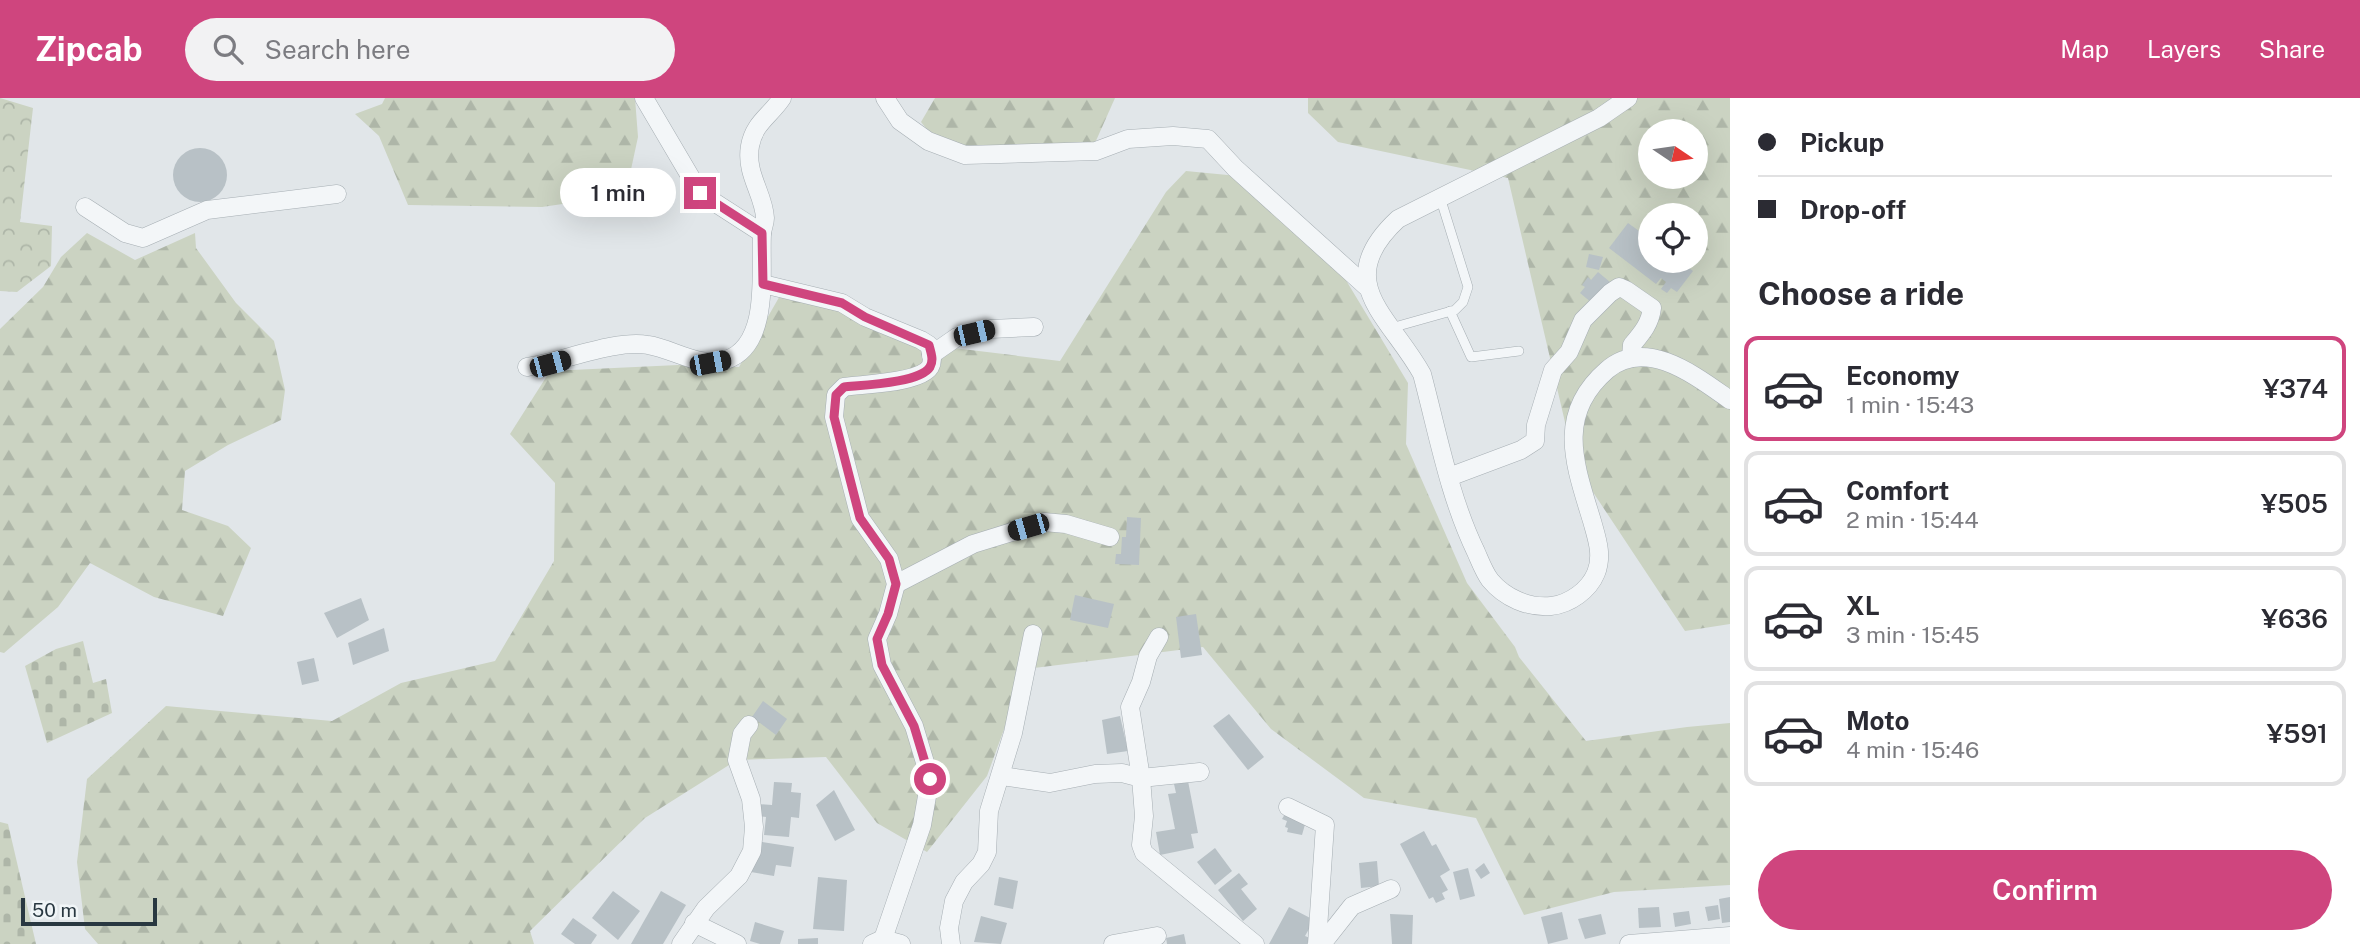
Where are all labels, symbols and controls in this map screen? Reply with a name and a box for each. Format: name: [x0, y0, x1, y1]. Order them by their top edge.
search box: [185, 18, 675, 81]
text: Zipcab: [35, 30, 143, 68]
icon: search: [209, 30, 247, 68]
text: Search here: [265, 34, 411, 65]
text: Map: [2060, 35, 2109, 63]
text: Layers: [2147, 35, 2221, 63]
text: Share: [2259, 35, 2325, 63]
north arrow: [1638, 119, 1708, 189]
map controls: [1638, 119, 1708, 273]
text: Pickup: [1800, 127, 1884, 158]
callout: 1 min: [560, 168, 676, 217]
route end: [684, 177, 716, 209]
text: 1 min: [591, 179, 645, 206]
text: Drop-off: [1800, 194, 1906, 225]
button: locate: [1638, 203, 1708, 273]
text: Choose a ride: [1758, 275, 1964, 312]
car: [952, 318, 997, 348]
car: [527, 348, 574, 380]
car: [688, 349, 733, 377]
icon: car: [1762, 357, 1825, 420]
text: Economy: [1846, 360, 1959, 391]
text: ¥374: [2263, 373, 2328, 404]
text: 1 min · 15:43: [1846, 391, 1974, 418]
icon: car: [1762, 472, 1825, 535]
text: Comfort: [1846, 475, 1949, 506]
text: ¥505: [2261, 488, 2328, 519]
text: 2 min · 15:44: [1846, 506, 1979, 533]
car: [1005, 511, 1052, 543]
icon: car: [1762, 587, 1825, 650]
text: XL: [1846, 590, 1880, 621]
text: ¥636: [2261, 603, 2328, 634]
text: 3 min · 15:45: [1846, 621, 1980, 648]
icon: car: [1762, 702, 1825, 765]
text: Moto: [1846, 705, 1909, 736]
text: ¥591: [2267, 718, 2328, 749]
text: 4 min · 15:46: [1846, 736, 1979, 763]
route start: [914, 763, 946, 795]
button: Confirm: [1758, 850, 2332, 930]
scale bar: [21, 895, 158, 927]
text: 50 m: [32, 899, 77, 921]

